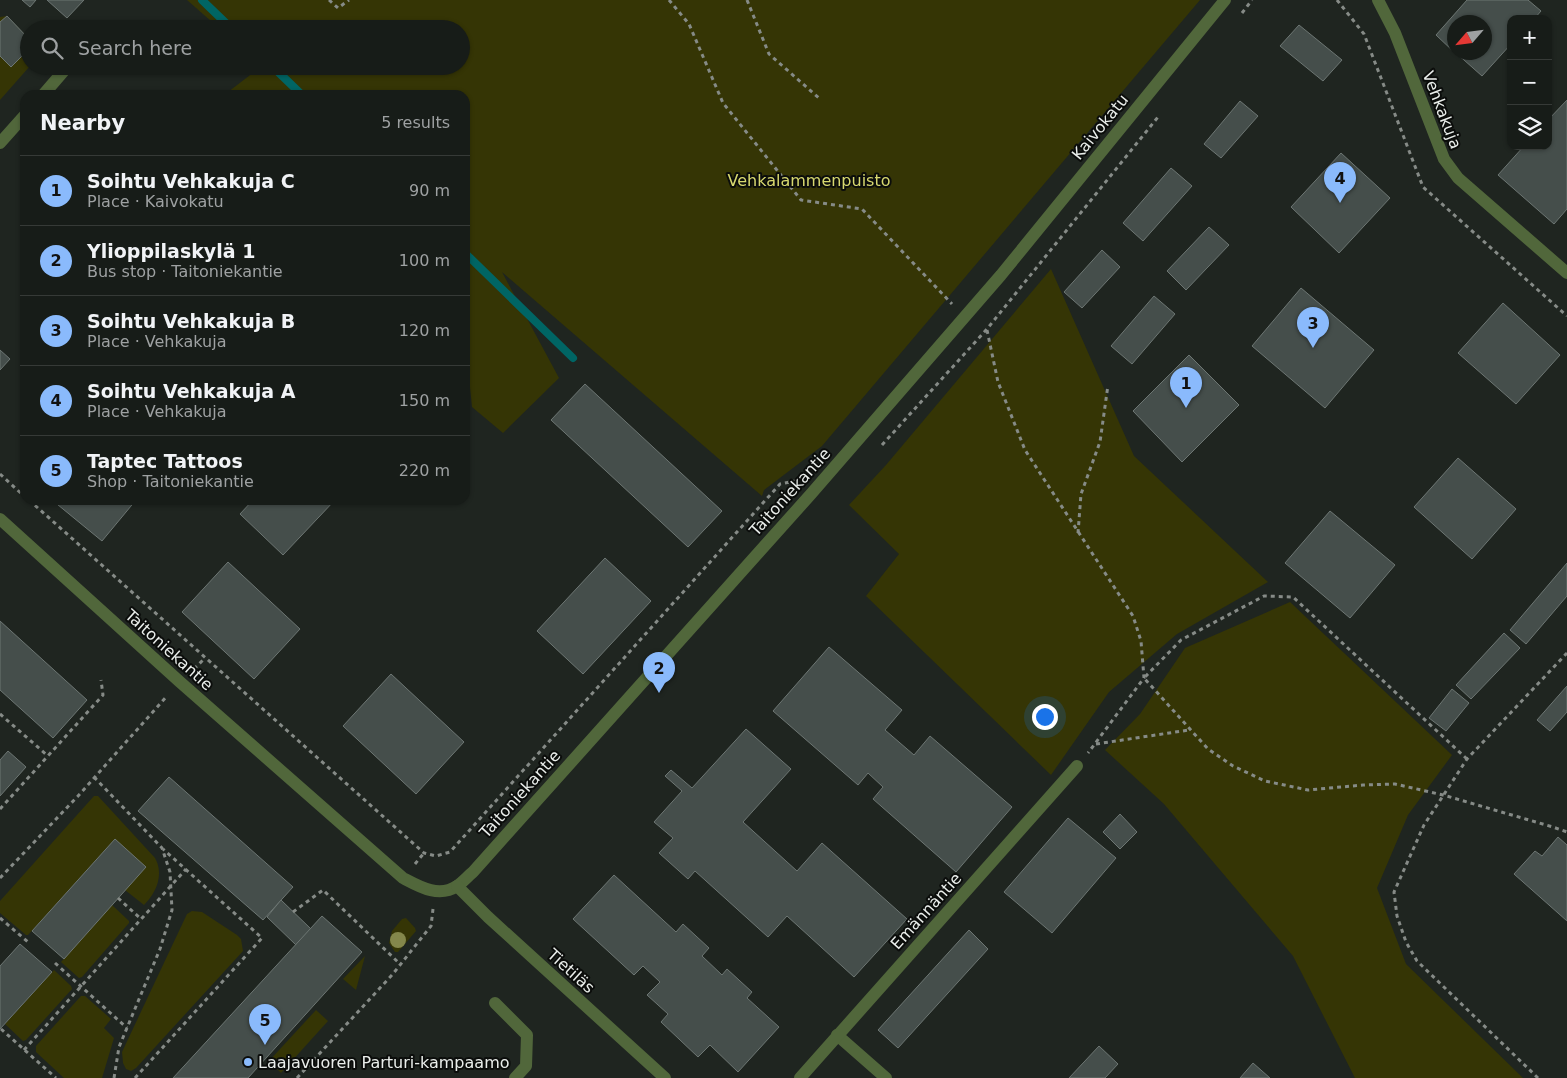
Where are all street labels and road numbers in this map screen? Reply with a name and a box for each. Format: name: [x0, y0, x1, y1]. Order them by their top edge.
street label: Vehkakuja: [1419, 68, 1465, 152]
street label: Kaivokatu: [1068, 90, 1132, 164]
street label: Taitoniekantie: [745, 444, 834, 540]
street label: Taitoniekantie: [121, 605, 217, 694]
street label: Taitoniekantie: [475, 746, 564, 842]
street label: Emännäntie: [887, 869, 965, 953]
street label: Tietiläs: [543, 944, 598, 997]

